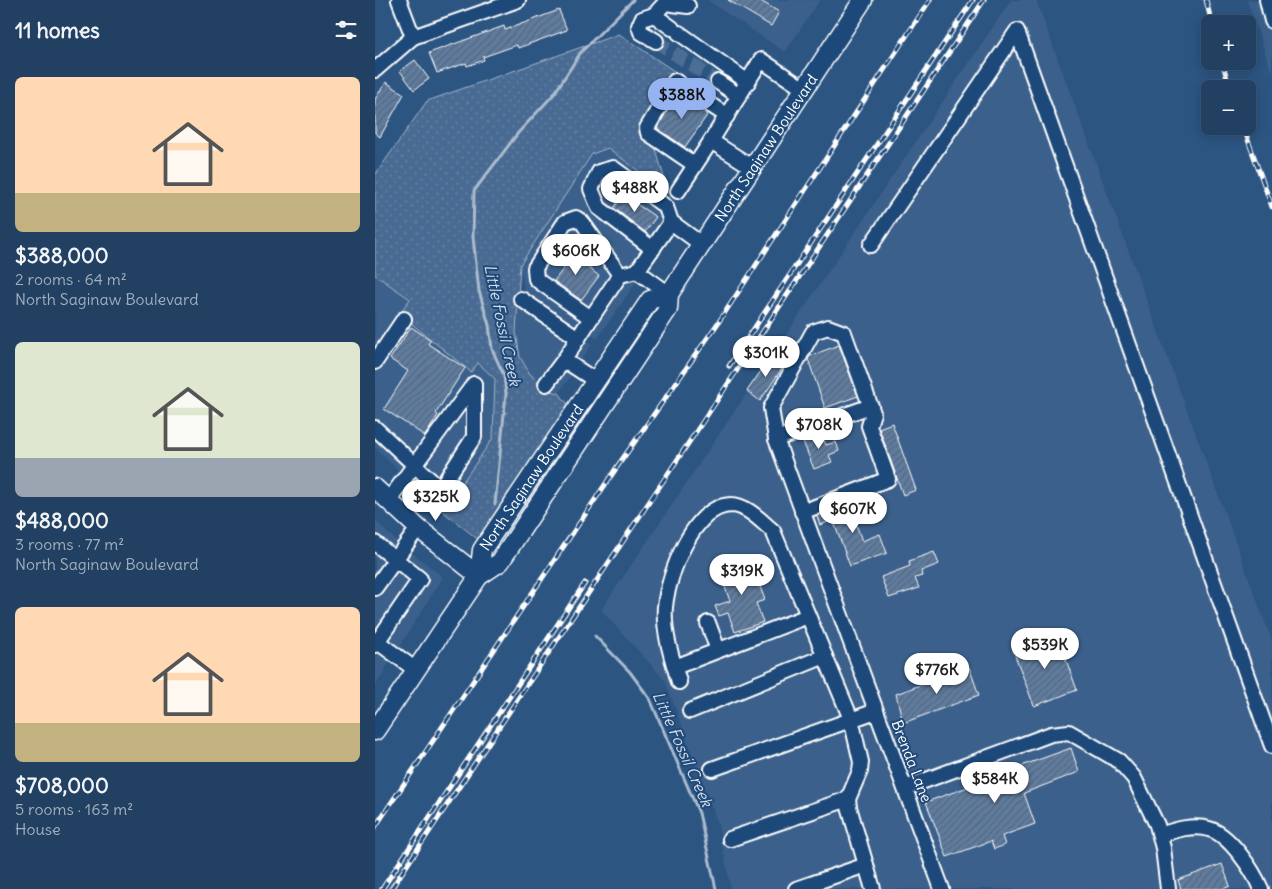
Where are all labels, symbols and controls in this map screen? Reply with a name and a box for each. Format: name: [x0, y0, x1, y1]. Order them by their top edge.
map controls: [1201, 15, 1256, 135]
button: +: [1201, 15, 1256, 70]
icon: filters: [332, 16, 360, 44]
text: 11 homes: [15, 17, 100, 44]
street label: North Saginaw Boulevard: [710, 70, 821, 225]
pin: $388K: [647, 78, 717, 120]
button: −: [1201, 80, 1256, 135]
text: $388K: [659, 84, 705, 104]
icon: home: [143, 109, 233, 199]
pin: $488K: [600, 170, 670, 213]
text: $488K: [612, 177, 658, 197]
pin: $606K: [541, 234, 611, 276]
text: $606K: [552, 240, 600, 260]
text: $388,000: [15, 242, 109, 269]
water label: Little Fossil Creek: [480, 262, 526, 389]
text: 2 rooms · 64 m²: [15, 269, 127, 289]
text: North Saginaw Boulevard: [15, 289, 199, 309]
pin: $301K: [731, 336, 801, 378]
text: $301K: [744, 342, 788, 362]
icon: home: [143, 374, 233, 464]
street label: North Saginaw Boulevard: [475, 400, 587, 554]
pin: $708K: [784, 408, 854, 450]
text: $708K: [796, 414, 842, 434]
pin: $325K: [401, 480, 471, 522]
text: $325K: [413, 486, 459, 506]
pin: $607K: [818, 492, 888, 534]
text: $607K: [830, 498, 876, 518]
text: $488,000: [15, 507, 109, 534]
text: 3 rooms · 77 m²: [15, 534, 124, 554]
text: North Saginaw Boulevard: [15, 554, 199, 574]
pin: $319K: [707, 554, 777, 596]
text: $319K: [720, 560, 764, 580]
pin: $539K: [1010, 628, 1080, 670]
text: $539K: [1022, 634, 1068, 654]
icon: home: [143, 639, 233, 729]
pin: $776K: [902, 652, 972, 695]
text: $776K: [915, 659, 959, 679]
water label: Little Fossil Creek: [649, 688, 718, 811]
street label: Brenda Lane: [888, 717, 936, 805]
pin: $584K: [960, 762, 1030, 804]
text: $584K: [972, 768, 1018, 788]
text: $708,000: [15, 772, 109, 799]
text: 5 rooms · 163 m²: [15, 799, 133, 819]
text: House: [15, 819, 61, 839]

